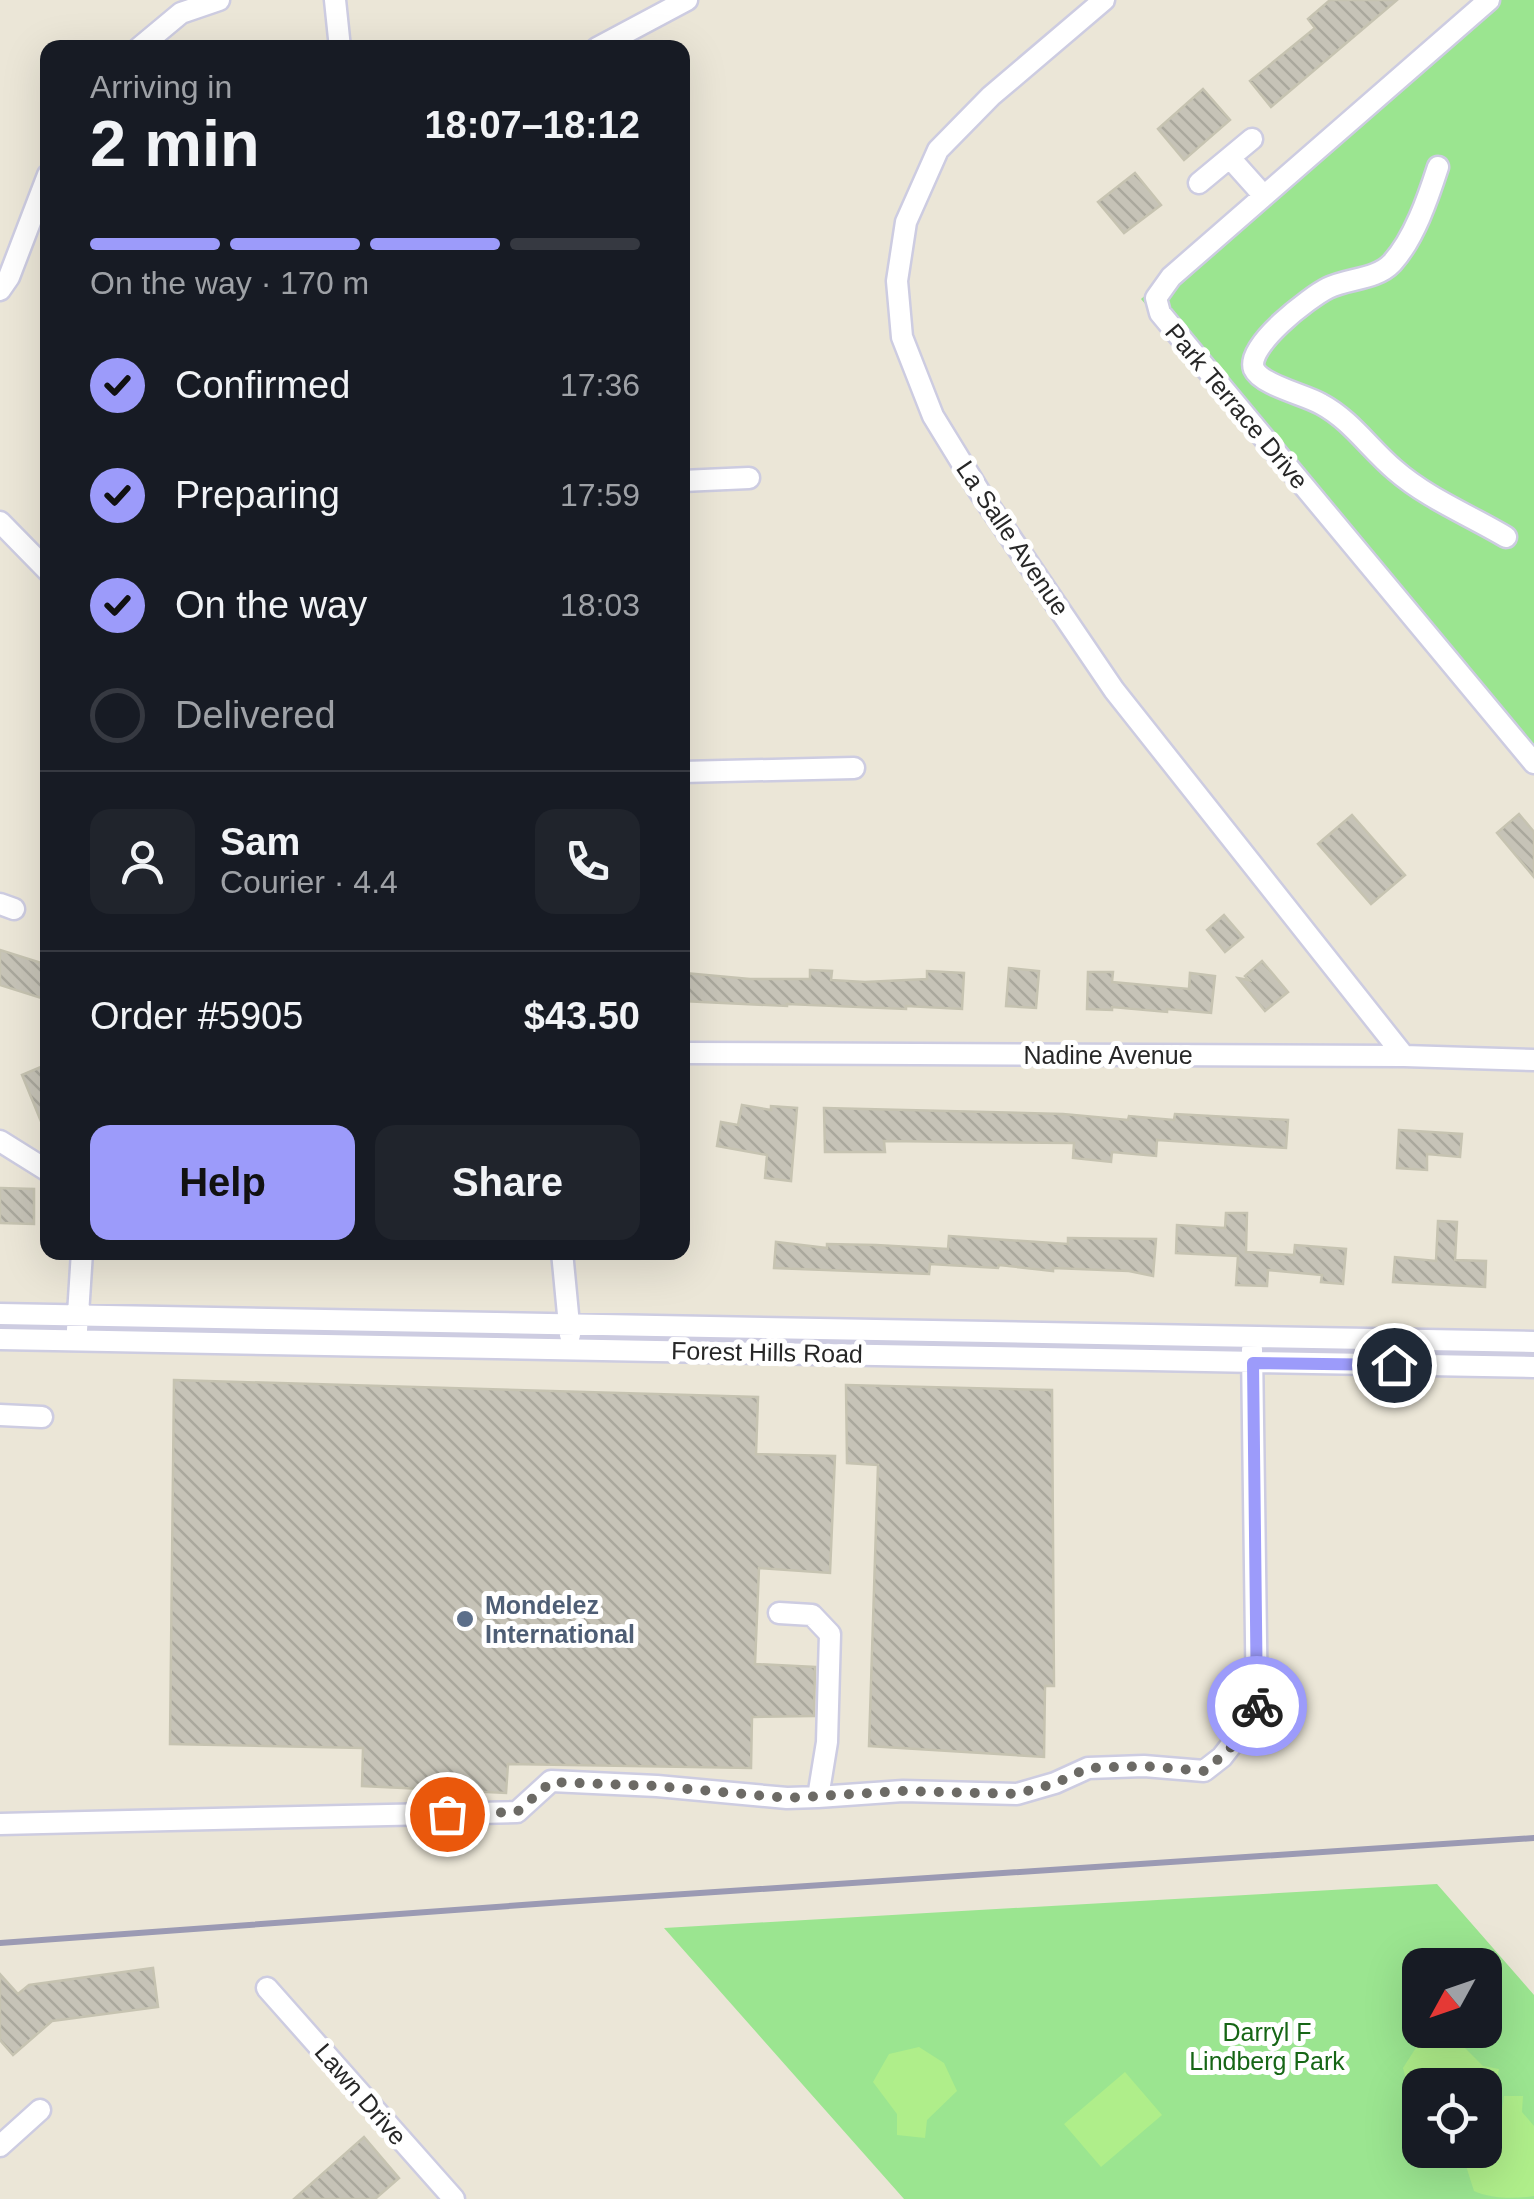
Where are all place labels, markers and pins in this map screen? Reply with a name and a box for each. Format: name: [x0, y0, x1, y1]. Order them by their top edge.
pin: [1352, 1323, 1437, 1408]
place label: Mondelez International: [485, 1591, 635, 1648]
marker: Mondelez International: [454, 1608, 476, 1630]
pin: [405, 1772, 490, 1857]

